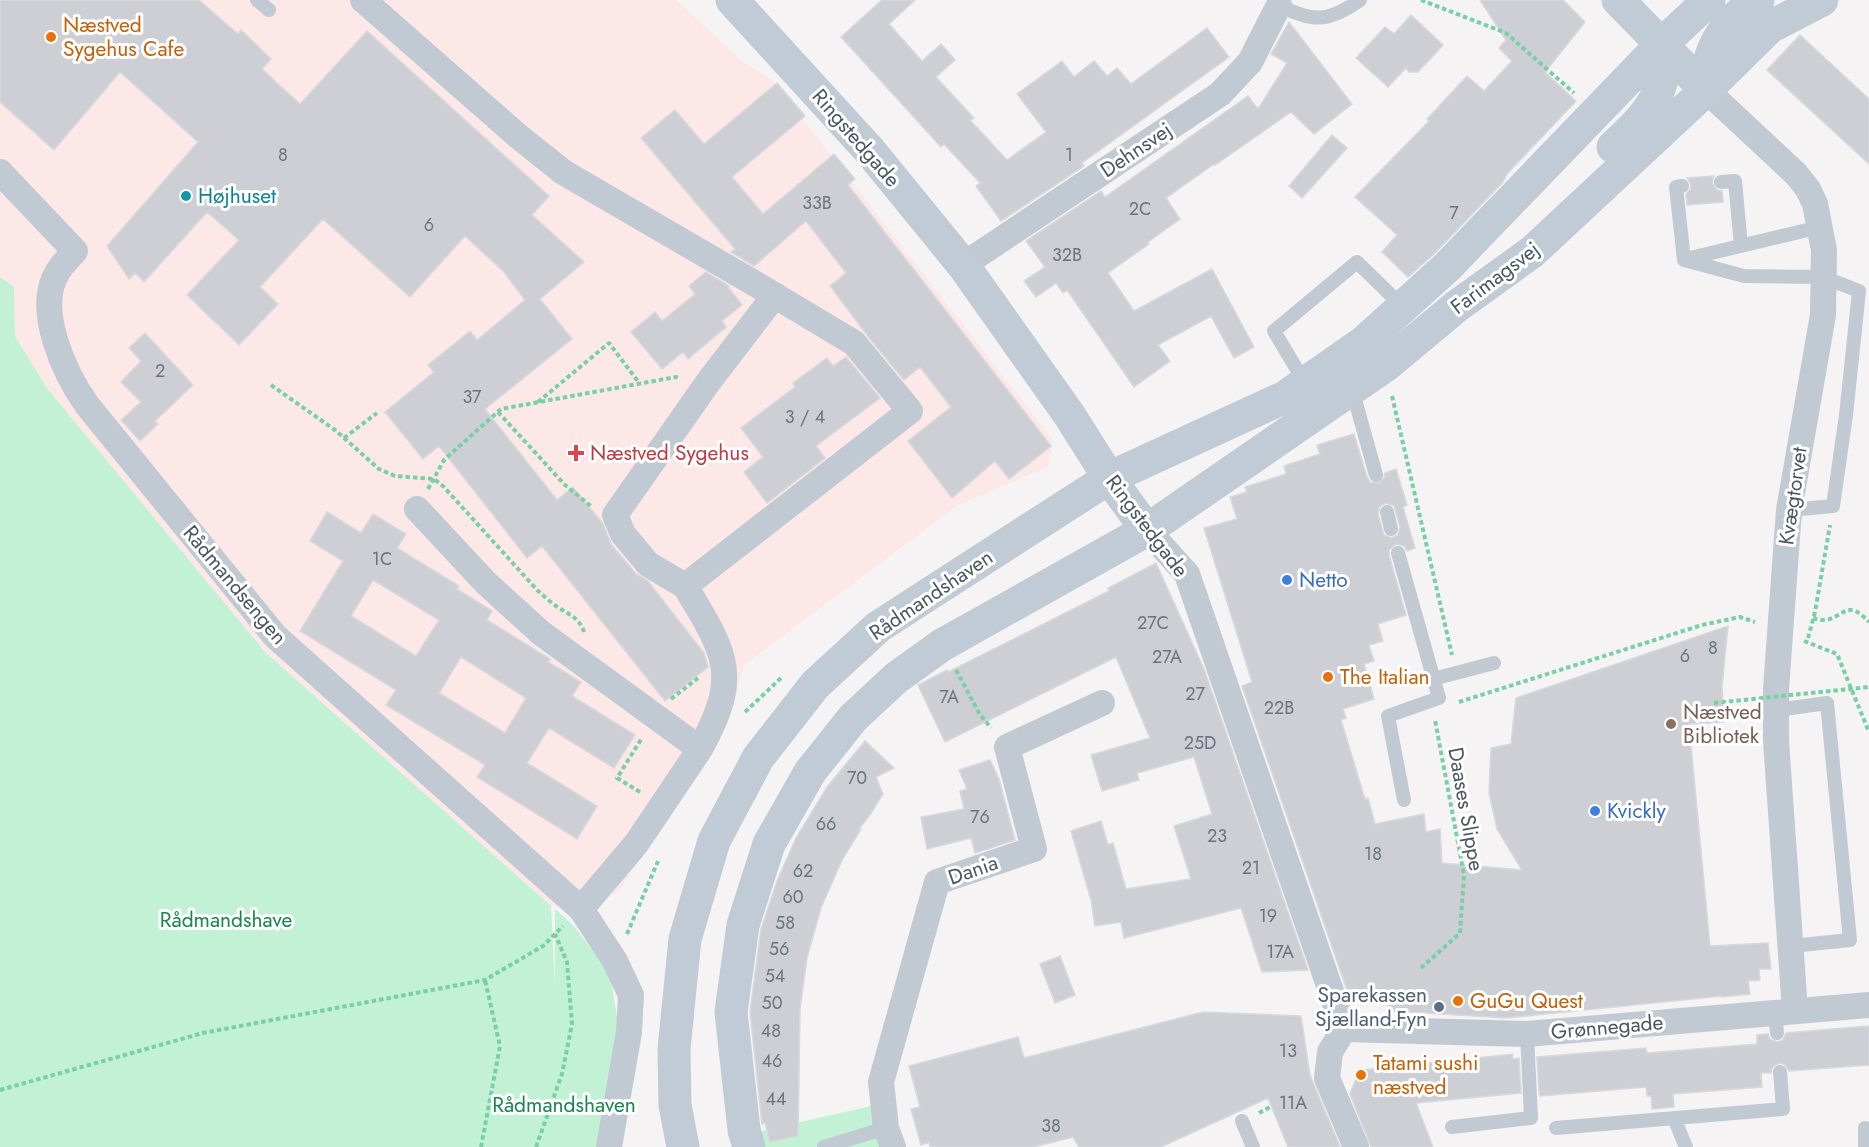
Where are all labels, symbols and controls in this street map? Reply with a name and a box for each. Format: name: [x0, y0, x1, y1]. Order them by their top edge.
place label: Næstved Sygehus Cafe: [63, 10, 185, 64]
marker: Næstved Sygehus Cafe: [44, 30, 58, 44]
street label: Ringstedgade: [805, 82, 907, 194]
street label: Dehnsvej: [1094, 115, 1178, 185]
house number: 8: [278, 142, 288, 168]
house number: 1: [1065, 142, 1073, 168]
place label: Højhuset: [198, 181, 276, 211]
marker: Højhuset: [179, 189, 193, 203]
house number: 33B: [802, 190, 832, 216]
house number: 2C: [1129, 196, 1151, 222]
house number: 7: [1449, 200, 1459, 226]
house number: 6: [424, 212, 434, 238]
street label: Farimagsvej: [1444, 235, 1546, 321]
house number: 32B: [1052, 242, 1082, 268]
house number: 2: [155, 358, 165, 384]
house number: 37: [462, 384, 482, 410]
house number: 3 / 4: [785, 404, 825, 430]
place label: Næstved Sygehus: [590, 438, 749, 468]
marker: Næstved Sygehus: [567, 444, 585, 462]
street label: Kvægtorvet: [1771, 445, 1815, 547]
street label: Ringstedgade: [1099, 469, 1196, 584]
street label: Rådmandsengen: [176, 519, 294, 651]
street label: Rådmandshaven: [863, 542, 999, 648]
house number: 1C: [372, 546, 392, 572]
place label: Netto: [1299, 565, 1348, 595]
marker: Netto: [1280, 573, 1294, 587]
house number: 27C: [1137, 610, 1169, 636]
house number: 8: [1708, 635, 1718, 661]
house number: 6: [1680, 643, 1690, 669]
house number: 27A: [1152, 644, 1182, 670]
place label: The Italian: [1340, 662, 1430, 692]
marker: The Italian: [1321, 670, 1335, 684]
house number: 27: [1185, 681, 1205, 707]
house number: 7A: [939, 684, 959, 710]
house number: 22B: [1264, 695, 1294, 721]
place label: Næstved Bibliotek: [1683, 697, 1762, 751]
marker: Næstved Bibliotek: [1664, 717, 1678, 731]
house number: 25D: [1184, 730, 1216, 756]
street label: Daases Slippe: [1440, 745, 1492, 873]
house number: 70: [847, 765, 867, 791]
place label: Kvickly: [1607, 796, 1667, 826]
house number: 76: [970, 804, 990, 830]
marker: Kvickly: [1588, 804, 1602, 818]
house number: 66: [816, 811, 836, 837]
house number: 23: [1207, 823, 1227, 849]
house number: 18: [1364, 841, 1382, 867]
street label: Dania: [944, 848, 1002, 892]
house number: 21: [1242, 855, 1260, 881]
house number: 62: [793, 858, 813, 884]
house number: 60: [782, 884, 804, 910]
house number: 19: [1259, 903, 1277, 929]
park label: Rådmandshave: [160, 905, 292, 935]
house number: 58: [775, 910, 795, 936]
house number: 56: [769, 936, 789, 962]
house number: 17A: [1266, 939, 1294, 965]
house number: 54: [765, 963, 785, 989]
place label: Sparekassen Sjælland-Fyn: [1315, 980, 1427, 1034]
place label: GuGu Quest: [1470, 986, 1583, 1016]
house number: 50: [762, 990, 783, 1016]
marker: GuGu Quest: [1451, 994, 1465, 1008]
marker: Sparekassen Sjælland-Fyn: [1432, 1000, 1446, 1014]
street label: Grønnegade: [1550, 1007, 1665, 1047]
house number: 48: [761, 1018, 781, 1044]
house number: 13: [1279, 1038, 1297, 1064]
house number: 46: [762, 1048, 782, 1074]
place label: Tatami sushi næstved: [1373, 1048, 1478, 1102]
marker: Tatami sushi næstved: [1354, 1068, 1368, 1082]
house number: 44: [766, 1086, 787, 1112]
park label: Rådmandshaven: [492, 1090, 636, 1120]
house number: 11A: [1279, 1090, 1307, 1116]
house number: 38: [1041, 1113, 1061, 1139]

